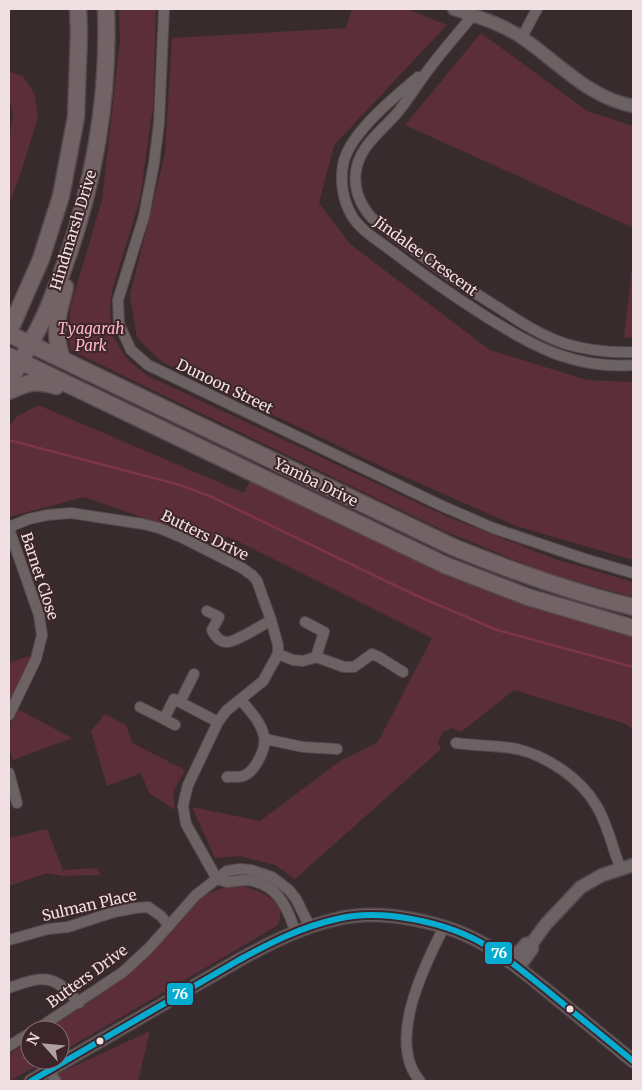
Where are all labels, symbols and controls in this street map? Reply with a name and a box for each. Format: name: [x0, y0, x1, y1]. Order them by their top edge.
street label: Hindmarsh Drive: [46, 167, 100, 292]
street label: Jindalee Crescent: [370, 211, 482, 300]
park label: Tyagarah Park: [58, 319, 125, 355]
street label: Dunoon Street: [174, 354, 277, 418]
street label: Yamba Drive: [270, 453, 361, 511]
street label: Butters Drive: [158, 506, 252, 564]
street label: Barnet Close: [17, 530, 63, 622]
street label: Sulman Place: [40, 885, 138, 925]
street label: Butters Drive: [43, 940, 131, 1012]
line badge: 76: [484, 941, 513, 965]
text: 76: [491, 944, 507, 962]
line badge: 76: [166, 982, 194, 1006]
text: 76: [172, 985, 188, 1003]
unlabelled marker: [565, 1004, 575, 1014]
north arrow: [20, 1020, 70, 1070]
text: N: [23, 1030, 44, 1048]
unlabelled marker: [95, 1036, 105, 1046]

